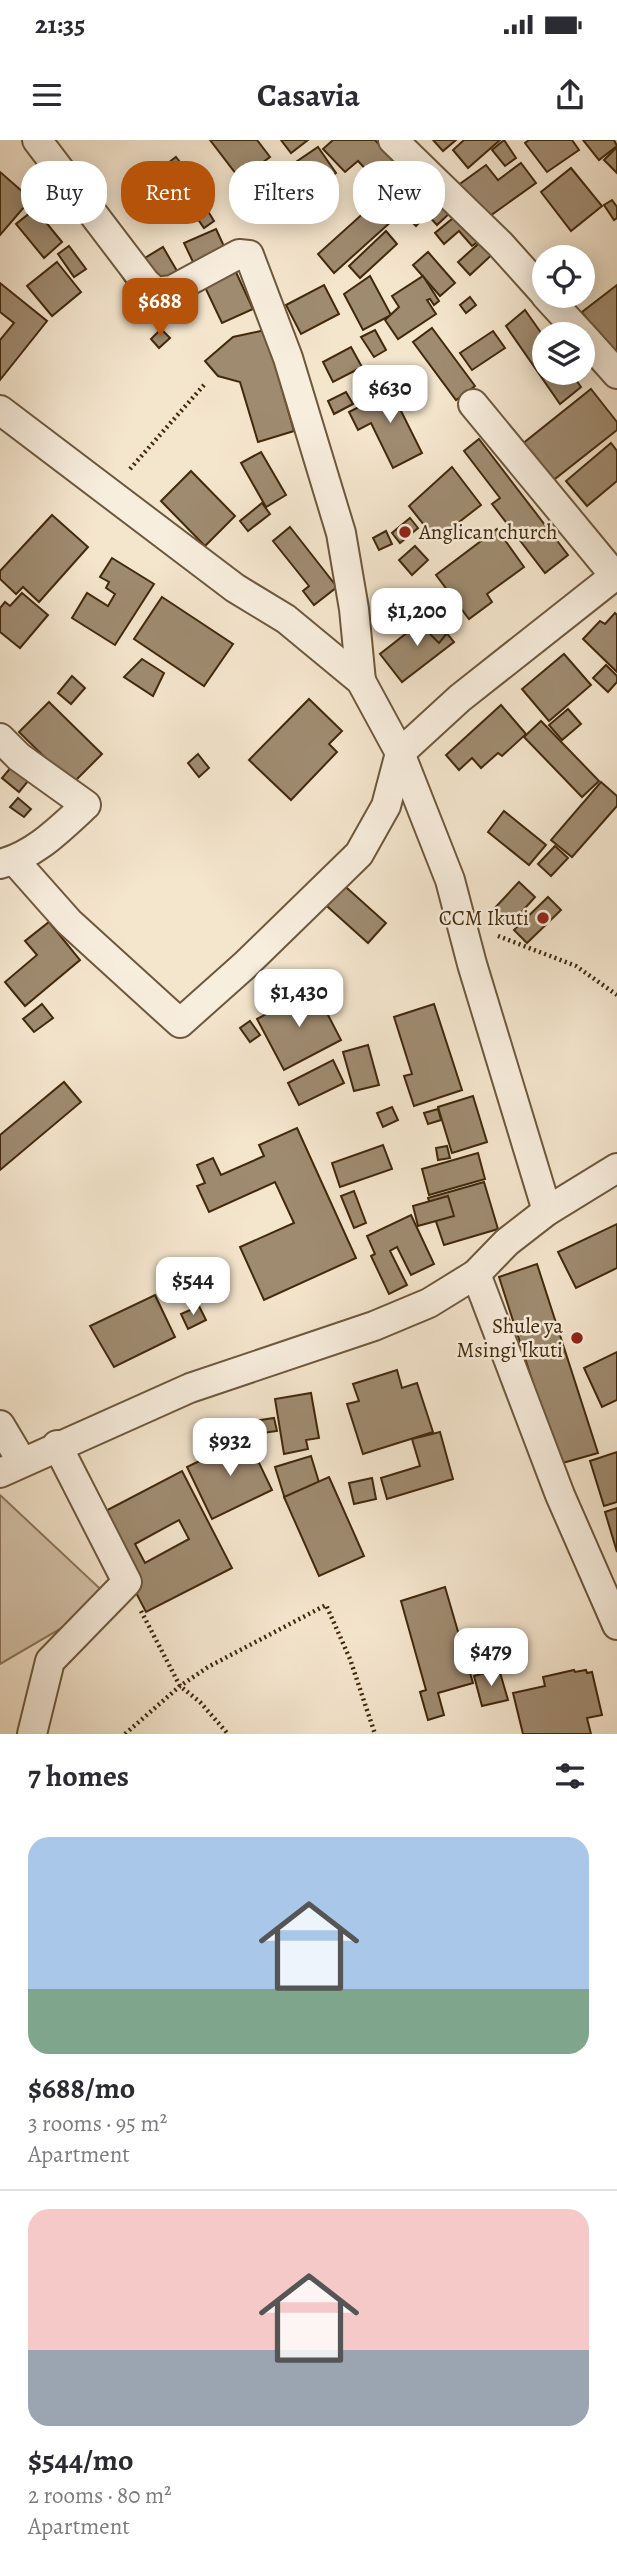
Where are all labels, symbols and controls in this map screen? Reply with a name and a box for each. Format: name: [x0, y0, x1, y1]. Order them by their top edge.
text: 21:35: [35, 7, 85, 42]
text: Casavia: [257, 73, 360, 117]
icon: menu: [28, 76, 66, 114]
icon: share: [551, 76, 589, 114]
chip: Buy: [21, 161, 107, 224]
chip: Rent: [121, 161, 215, 224]
chip: Filters: [229, 161, 339, 224]
chip: New: [353, 161, 445, 224]
map controls: [532, 245, 595, 385]
button: locate: [532, 245, 595, 308]
pin: $688: [119, 278, 201, 338]
text: $688: [138, 285, 182, 316]
button: layers: [532, 322, 595, 385]
pin: $630: [349, 366, 431, 425]
text: $630: [369, 372, 411, 403]
place label: Anglican church: [418, 518, 558, 546]
marker: Anglican church: [397, 524, 413, 540]
pin: $1,200: [360, 588, 474, 648]
text: $1,200: [387, 595, 447, 626]
place label: CCM Ikuti: [439, 904, 529, 932]
marker: CCM Ikuti: [535, 910, 551, 926]
pin: $1,430: [242, 970, 356, 1029]
text: $1,430: [270, 976, 328, 1007]
pin: $544: [152, 1258, 234, 1317]
text: $544: [172, 1264, 214, 1295]
place label: Shule ya Msingi Ikuti: [457, 1312, 563, 1364]
marker: Shule ya Msingi Ikuti: [569, 1330, 585, 1346]
pin: $932: [189, 1418, 271, 1478]
text: $932: [209, 1425, 251, 1456]
pin: $479: [450, 1628, 532, 1688]
text: $479: [470, 1635, 512, 1666]
text: 7 homes: [28, 1756, 129, 1796]
icon: filters: [551, 1757, 589, 1795]
icon: home: [246, 1883, 372, 2009]
text: $688/mo: [28, 2068, 135, 2108]
text: 3 rooms · 95 m²: [28, 2108, 167, 2139]
text: Apartment: [28, 2139, 130, 2170]
icon: home: [246, 2255, 372, 2381]
text: $544/mo: [28, 2440, 133, 2480]
text: 2 rooms · 80 m²: [28, 2480, 172, 2511]
text: Apartment: [28, 2511, 130, 2542]

